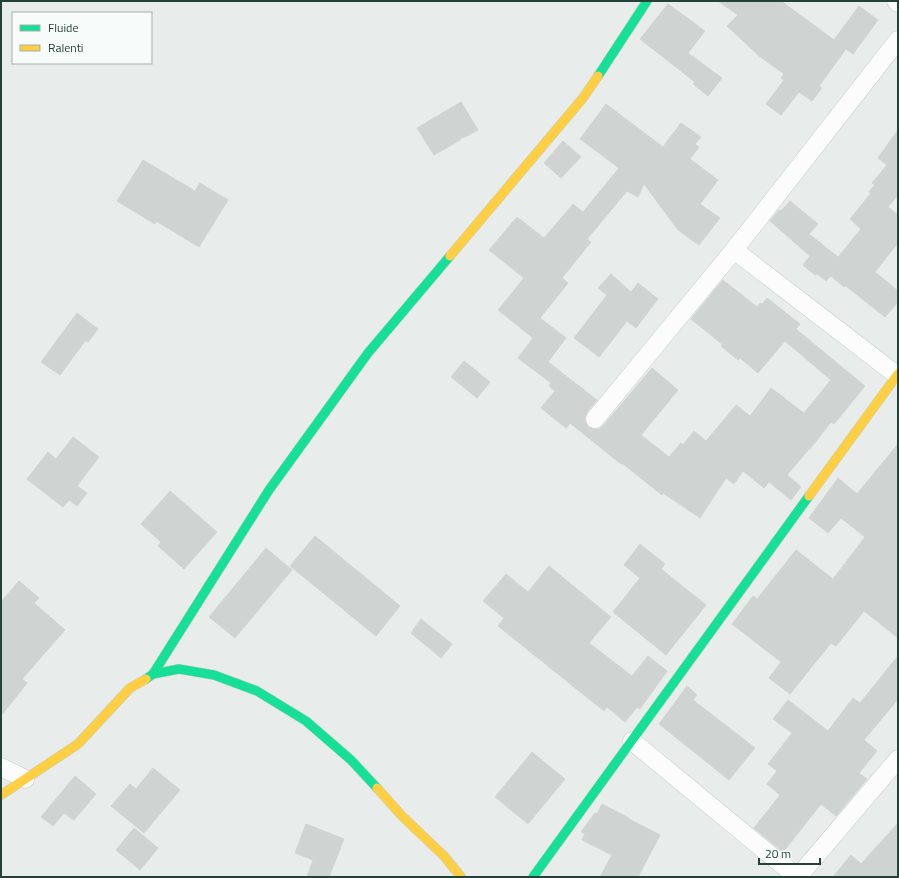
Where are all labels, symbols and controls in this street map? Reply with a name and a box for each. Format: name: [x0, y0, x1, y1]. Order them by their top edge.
legend: [12, 12, 152, 64]
text: Fluide: [48, 18, 79, 37]
text: Ralenti: [48, 38, 83, 57]
scale bar: [759, 840, 820, 866]
text: 20 m: [765, 844, 791, 863]

